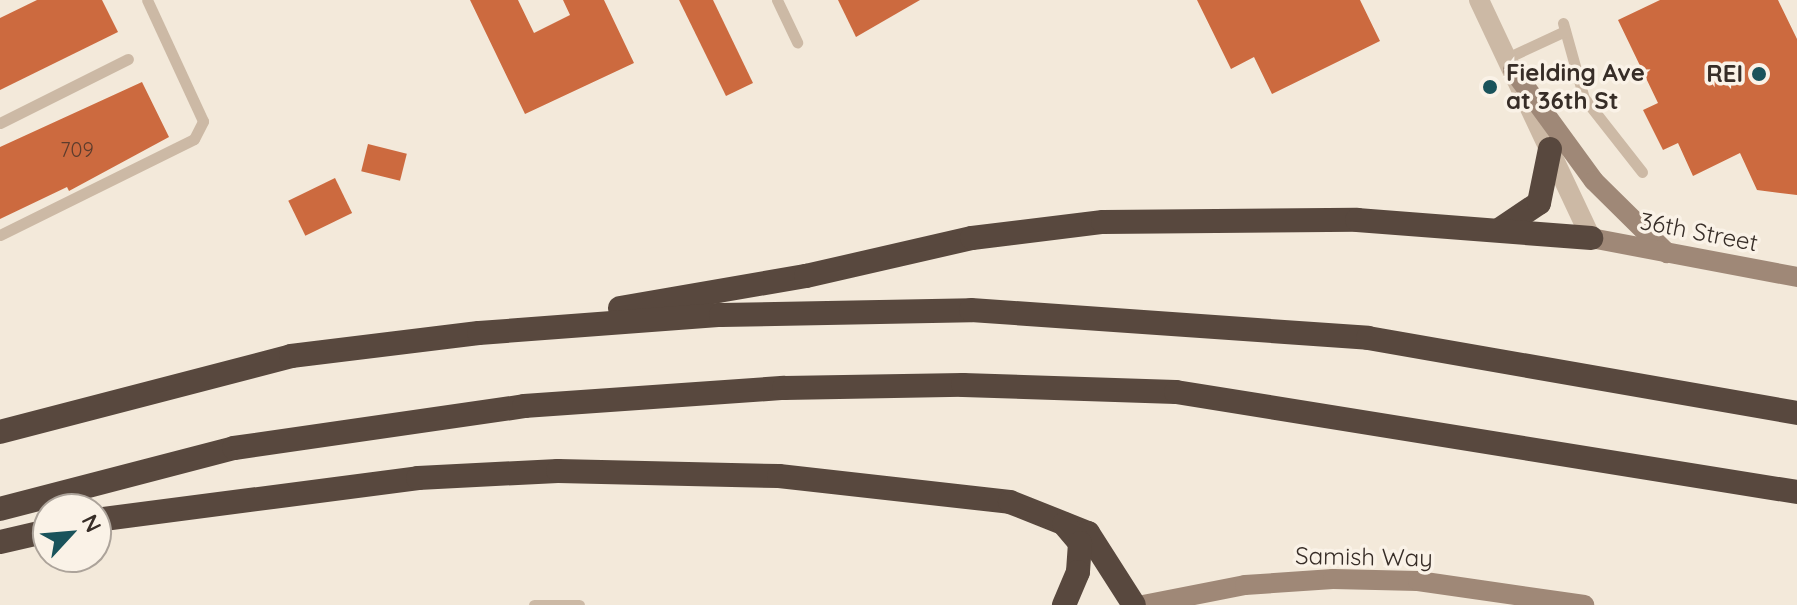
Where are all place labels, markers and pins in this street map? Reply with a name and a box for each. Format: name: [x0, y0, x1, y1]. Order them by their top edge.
place label: Fielding Ave at 36th St: [1506, 59, 1645, 115]
place label: REI: [1706, 60, 1743, 88]
marker: REI: [1750, 65, 1768, 83]
marker: Fielding Ave at 36th St: [1481, 78, 1499, 96]

